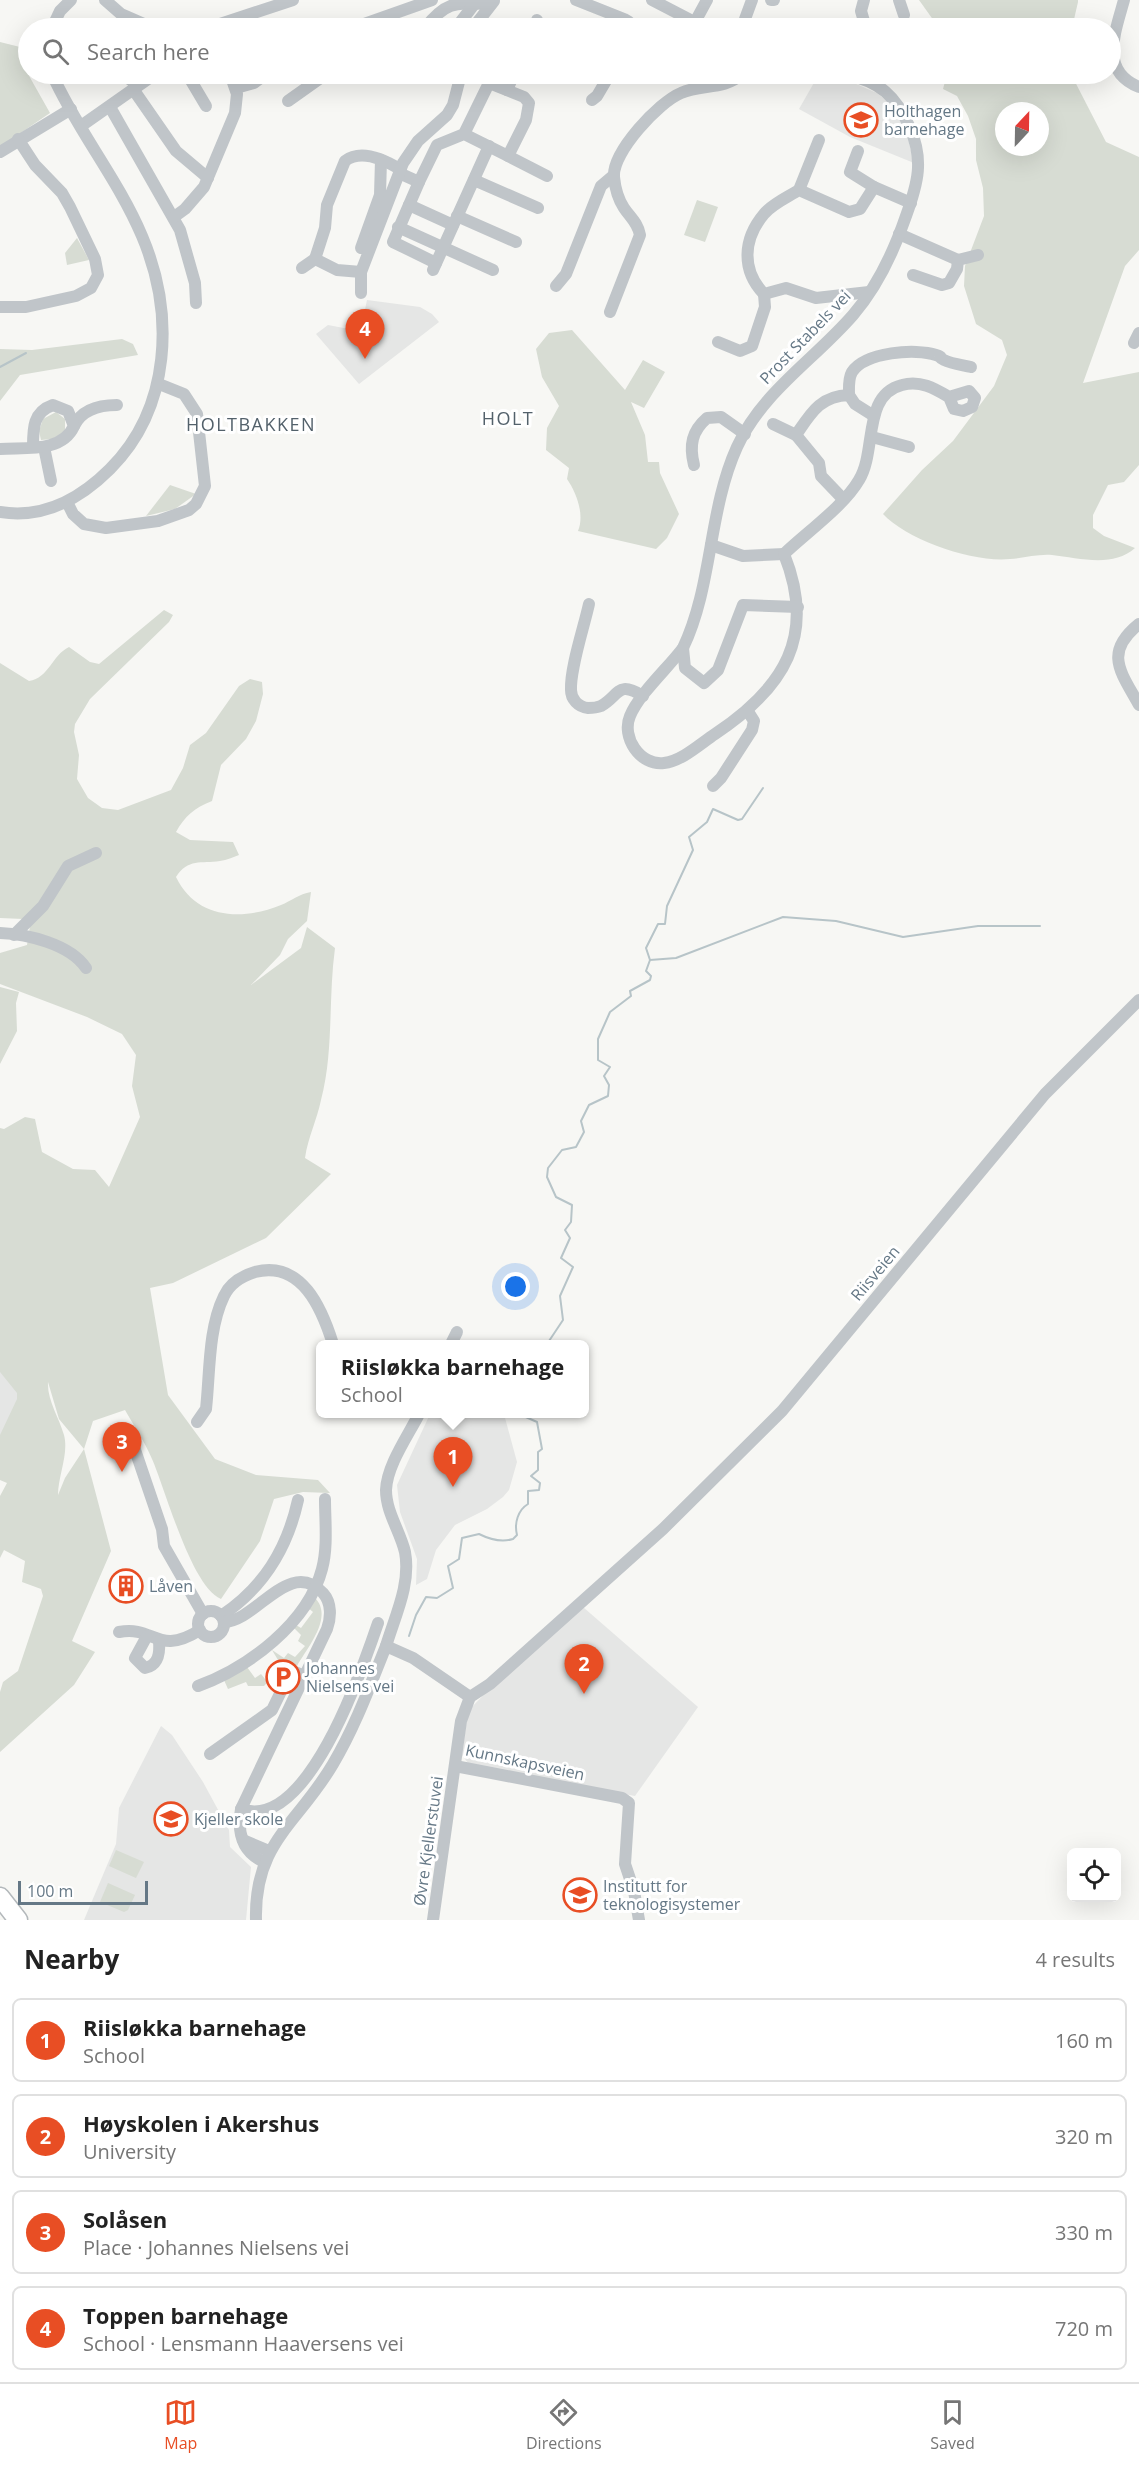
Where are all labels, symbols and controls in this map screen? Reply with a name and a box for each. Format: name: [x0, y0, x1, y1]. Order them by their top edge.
search box: [18, 18, 1121, 84]
icon: search: [39, 35, 72, 68]
text: Search here: [87, 36, 210, 66]
place label: Holthagen barnehage: [884, 100, 964, 140]
school or university icon: Holthagen barnehage: [843, 102, 879, 138]
north arrow: [995, 102, 1049, 156]
street label: Prost Stabels vei: [755, 285, 855, 389]
pin: 4: [346, 310, 385, 359]
district label: HOLT: [482, 406, 534, 430]
district label: HOLTBAKKEN: [186, 412, 316, 436]
street label: Riisveien: [846, 1241, 904, 1305]
your location: [501, 1272, 530, 1301]
popup: [316, 1340, 589, 1418]
text: Riisløkka barnehage: [341, 1351, 564, 1381]
text: School: [341, 1381, 403, 1408]
pin: 3: [102, 1422, 142, 1472]
pin: 1: [434, 1438, 472, 1487]
building icon: Låven: [108, 1568, 144, 1604]
place label: Låven: [149, 1575, 193, 1597]
pin: 2: [564, 1644, 604, 1694]
place label: Johannes Nielsens vei: [304, 1657, 394, 1697]
parking icon: Johannes Nielsens vei: [265, 1659, 301, 1695]
street label: Kunnskapsveien: [463, 1739, 587, 1785]
street label: Øvre Kjellerstuvei: [408, 1775, 448, 1907]
school or university icon: Kjeller skole: [153, 1801, 189, 1837]
place label: Kjeller skole: [194, 1808, 283, 1830]
map controls: [1067, 1848, 1121, 1902]
button: locate: [1067, 1848, 1121, 1902]
place label: Institutt for teknologisystemer: [603, 1875, 741, 1915]
school or university icon: Institutt for teknologisystemer: [562, 1877, 598, 1913]
scale bar: [18, 1878, 148, 1906]
text: 100 m: [27, 1880, 73, 1902]
text: Nearby: [24, 1941, 119, 1977]
text: 4 results: [1035, 1946, 1115, 1973]
text: Riisløkka barnehage: [83, 2012, 306, 2042]
text: 1: [40, 2027, 51, 2054]
text: 160 m: [1055, 2027, 1113, 2054]
text: School: [83, 2042, 145, 2069]
text: Høyskolen i Akershus: [83, 2108, 319, 2138]
text: 2: [40, 2123, 51, 2150]
text: 320 m: [1055, 2123, 1113, 2150]
text: University: [83, 2138, 176, 2165]
text: Solåsen: [83, 2204, 167, 2234]
text: 3: [40, 2219, 51, 2246]
text: 330 m: [1055, 2219, 1113, 2246]
text: Place · Johannes Nielsens vei: [83, 2234, 349, 2261]
text: Toppen barnehage: [83, 2300, 288, 2330]
text: 4: [40, 2315, 51, 2342]
text: 720 m: [1055, 2315, 1113, 2342]
text: School · Lensmann Haaversens vei: [83, 2330, 404, 2357]
tab: Map: [164, 2396, 197, 2454]
tab: Directions: [526, 2396, 602, 2454]
tab: Saved: [930, 2396, 975, 2454]

